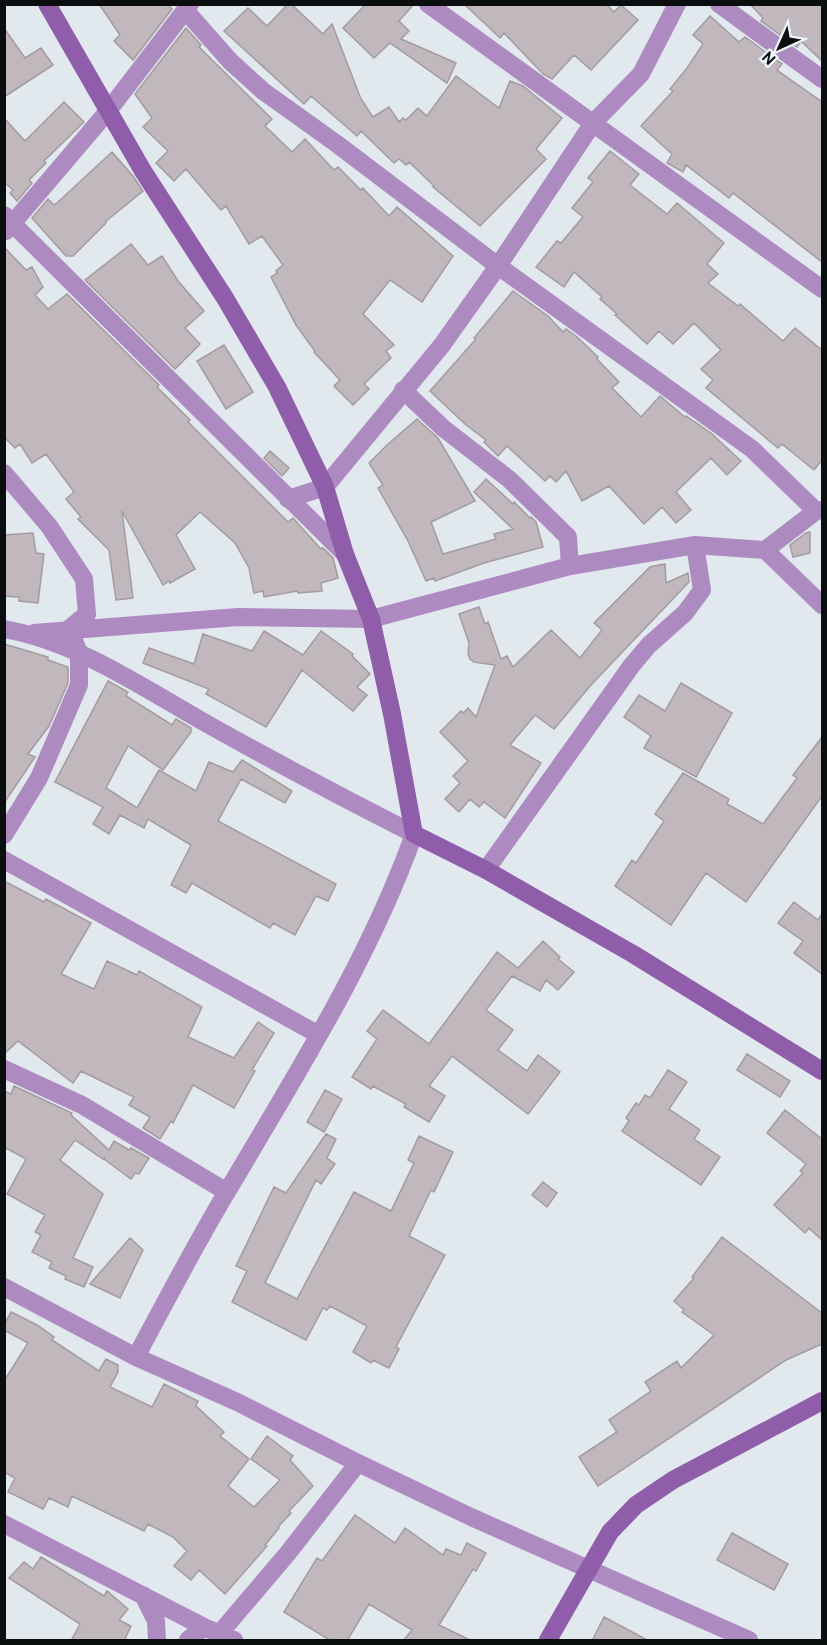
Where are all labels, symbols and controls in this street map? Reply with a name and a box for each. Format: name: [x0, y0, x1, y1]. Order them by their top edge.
north arrow: [749, 18, 809, 78]
text: N: [758, 48, 779, 69]

